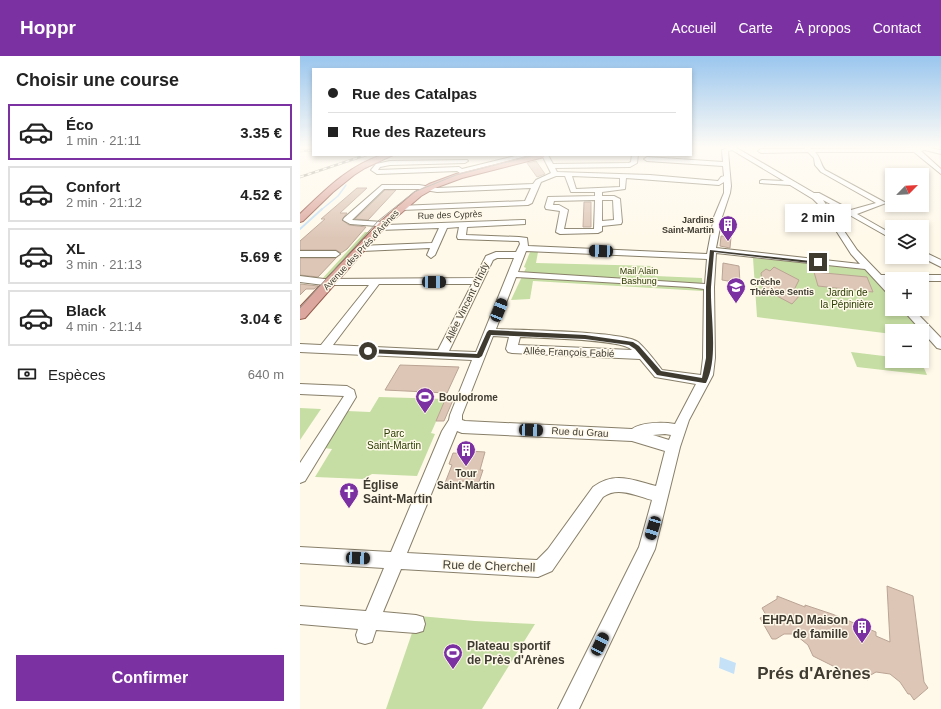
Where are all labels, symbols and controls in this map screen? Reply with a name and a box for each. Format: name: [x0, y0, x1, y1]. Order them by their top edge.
text: Hoppr: [20, 17, 76, 38]
text: Accueil: [671, 20, 716, 36]
text: Carte: [738, 20, 773, 36]
text: À propos: [795, 20, 851, 36]
text: Contact: [873, 20, 921, 36]
text: Choisir une course: [16, 70, 179, 90]
text: Rue des Catalpas: [352, 85, 477, 102]
icon: car: [18, 114, 54, 150]
text: Éco: [66, 116, 94, 133]
text: Rue des Razeteurs: [352, 123, 486, 140]
text: 3.35 €: [240, 124, 282, 141]
text: 1 min · 21:11: [66, 133, 141, 148]
north arrow: [885, 168, 929, 212]
map controls: [885, 168, 929, 368]
icon: car: [18, 176, 54, 212]
text: Confort: [66, 178, 120, 195]
text: 4.52 €: [240, 186, 282, 203]
text: 2 min · 21:12: [66, 195, 142, 210]
callout: 2 min: [785, 204, 851, 232]
street label: Avenue des Prés d'Arènes: [321, 207, 401, 292]
street label: Rue des Cyprès: [418, 209, 483, 221]
text: 2 min: [801, 210, 835, 225]
building icon: Jardins Saint-Martin: [717, 214, 739, 242]
place label: Jardins Saint-Martin: [662, 215, 714, 235]
button: layers: [885, 220, 929, 264]
icon: car: [18, 238, 54, 274]
text: XL: [66, 240, 85, 257]
car: [589, 245, 613, 257]
text: 5.69 €: [240, 248, 282, 265]
route end: [809, 253, 827, 271]
text: 3 min · 21:13: [66, 257, 142, 272]
street label: Allée Vincent d'Indy: [443, 260, 491, 344]
park label: Mail Alain Bashung: [620, 266, 658, 286]
button: +: [885, 272, 929, 316]
car: [422, 276, 446, 288]
school or university icon: Crèche Thérèse Sentis: [725, 276, 747, 304]
place label: Crèche Thérèse Sentis: [750, 277, 814, 297]
park label: Jardin de la Pépinière: [821, 287, 874, 310]
car: [489, 297, 509, 323]
icon: car: [18, 300, 54, 336]
text: Black: [66, 302, 106, 319]
text: 3.04 €: [240, 310, 282, 327]
text: 4 min · 21:14: [66, 319, 142, 334]
button: −: [885, 324, 929, 368]
route start: [359, 342, 377, 360]
street label: Allée François Fabié: [523, 345, 615, 359]
icon: cash: [16, 363, 38, 385]
text: Espèces: [48, 366, 106, 383]
text: 640 m: [248, 367, 284, 382]
sports icon: Boulodrome: [414, 386, 436, 414]
place label: Boulodrome: [439, 392, 498, 403]
car: [519, 424, 543, 436]
street label: Rue du Grau: [551, 425, 609, 439]
park label: Parc Saint-Martin: [367, 428, 421, 451]
building icon: Tour Saint-Martin: [455, 439, 477, 467]
place label: Tour Saint-Martin: [437, 468, 495, 491]
place label: Église Saint-Martin: [363, 477, 432, 506]
church icon: Église Saint-Martin: [338, 481, 360, 509]
car: [644, 515, 662, 541]
car: [346, 551, 370, 565]
street label: Rue de Cherchell: [442, 557, 536, 575]
place label: EHPAD Maison de famille: [762, 613, 848, 641]
building icon: EHPAD Maison de famille: [851, 616, 873, 644]
car: [589, 631, 611, 657]
place label: Plateau sportif de Près d'Arènes: [467, 639, 565, 667]
sports icon: Plateau sportif de Près d'Arènes: [442, 642, 464, 670]
button: Confirmer: [16, 655, 284, 701]
district label: Prés d'Arènes: [757, 664, 871, 683]

